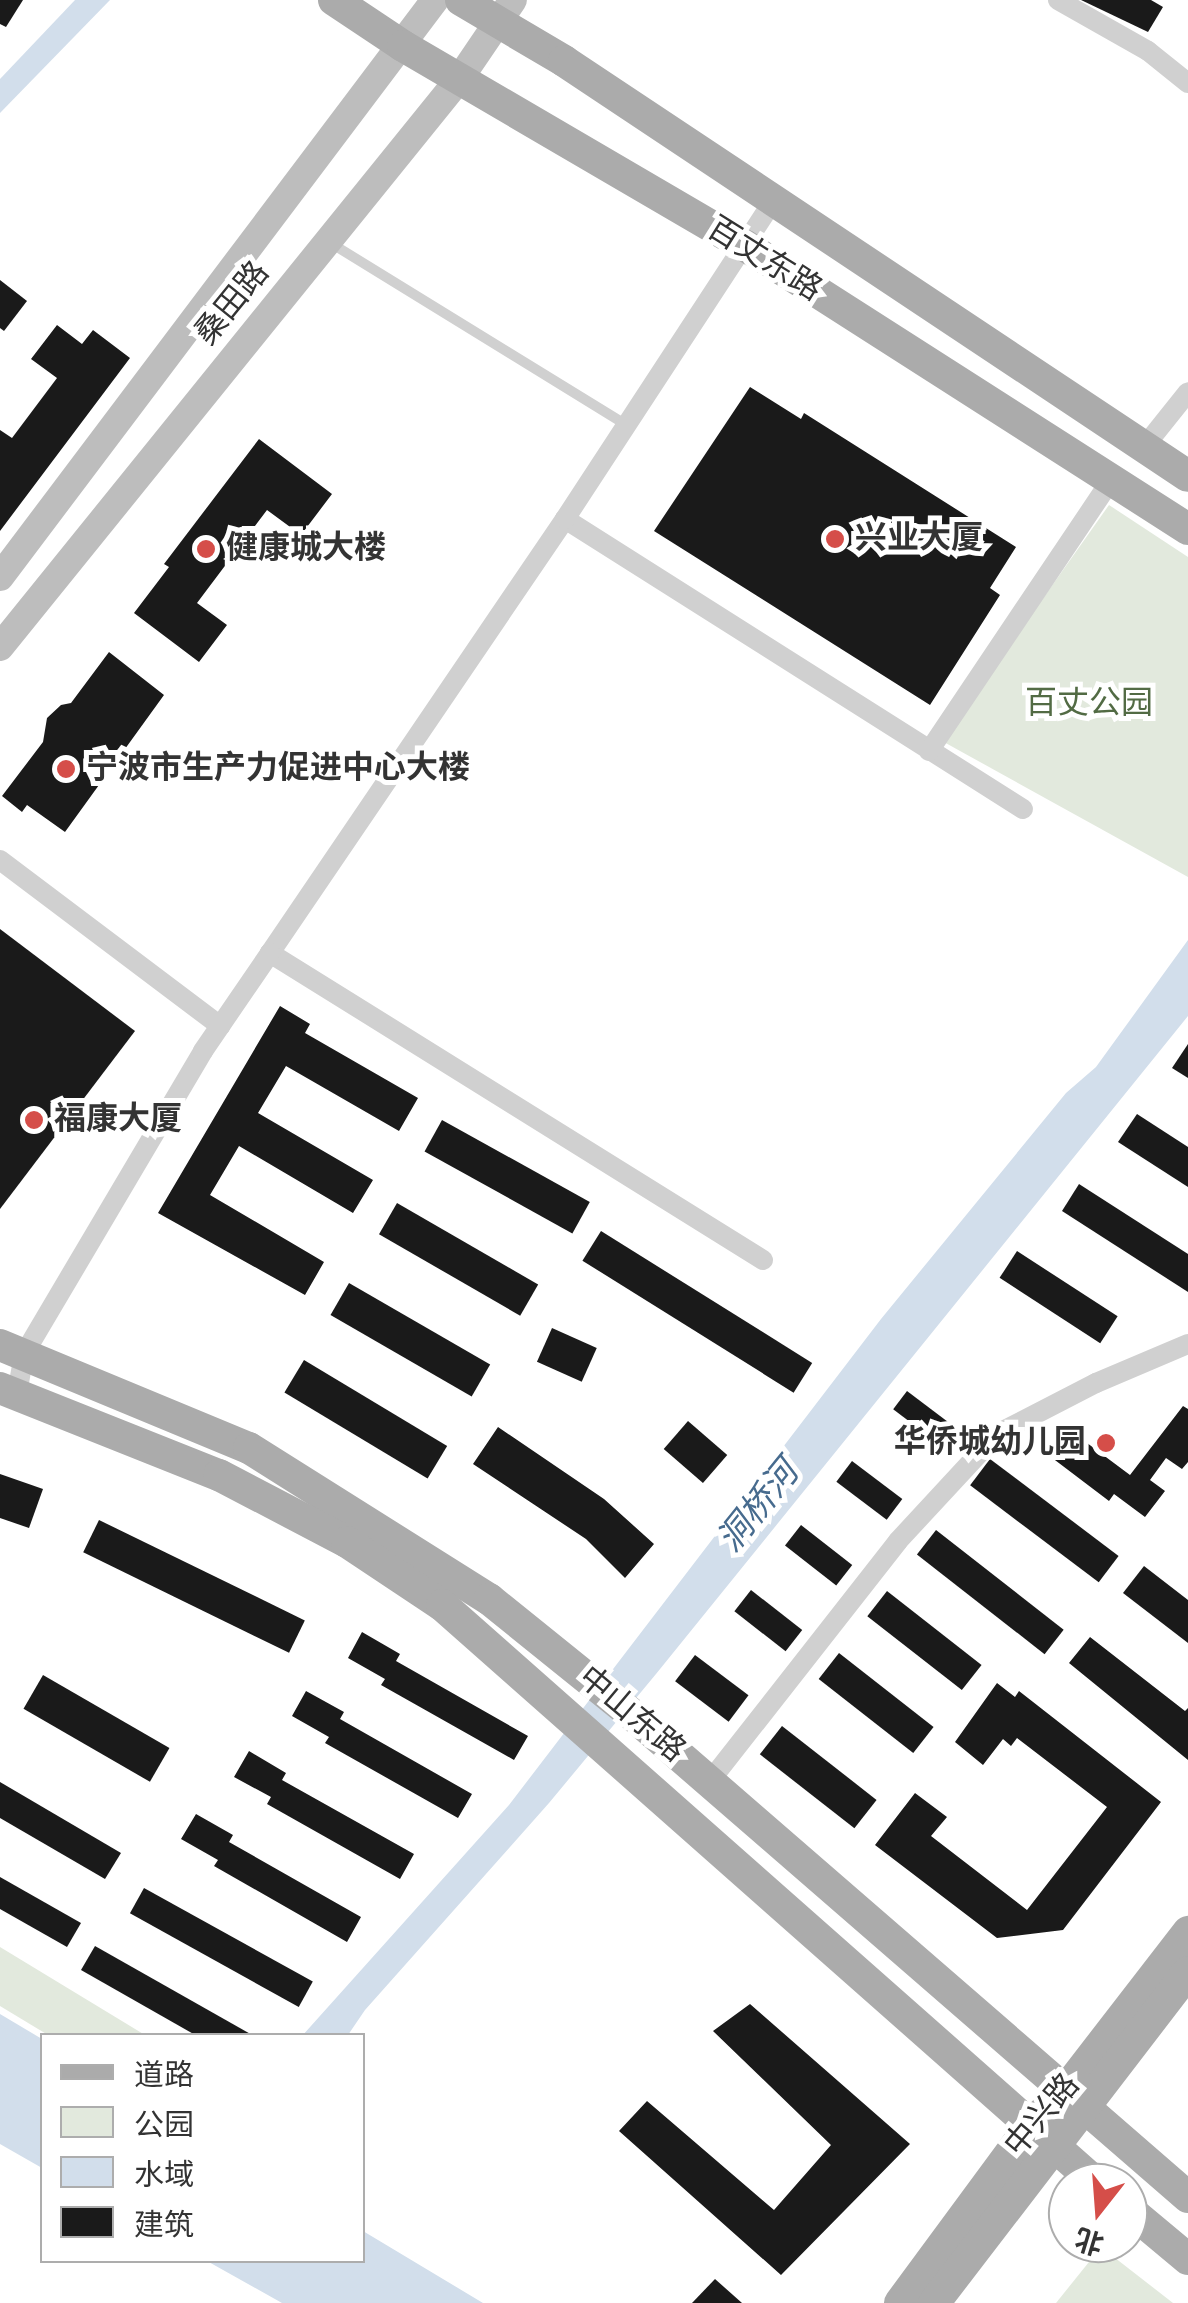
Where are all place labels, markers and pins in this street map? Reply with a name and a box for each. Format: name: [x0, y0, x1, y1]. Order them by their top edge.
place label: 兴业大厦: [855, 520, 983, 558]
marker: 兴业大厦: [824, 528, 846, 550]
place label: 健康城大楼: [226, 530, 386, 568]
marker: 健康城大楼: [195, 538, 217, 560]
place label: 宁波市生产力促进中心大楼: [86, 750, 470, 788]
marker: 宁波市生产力促进中心大楼: [55, 758, 77, 780]
place label: 福康大厦: [54, 1101, 182, 1139]
marker: 福康大厦: [23, 1109, 45, 1131]
place label: 华侨城幼儿园: [894, 1424, 1086, 1462]
marker: 华侨城幼儿园: [1095, 1432, 1117, 1454]

